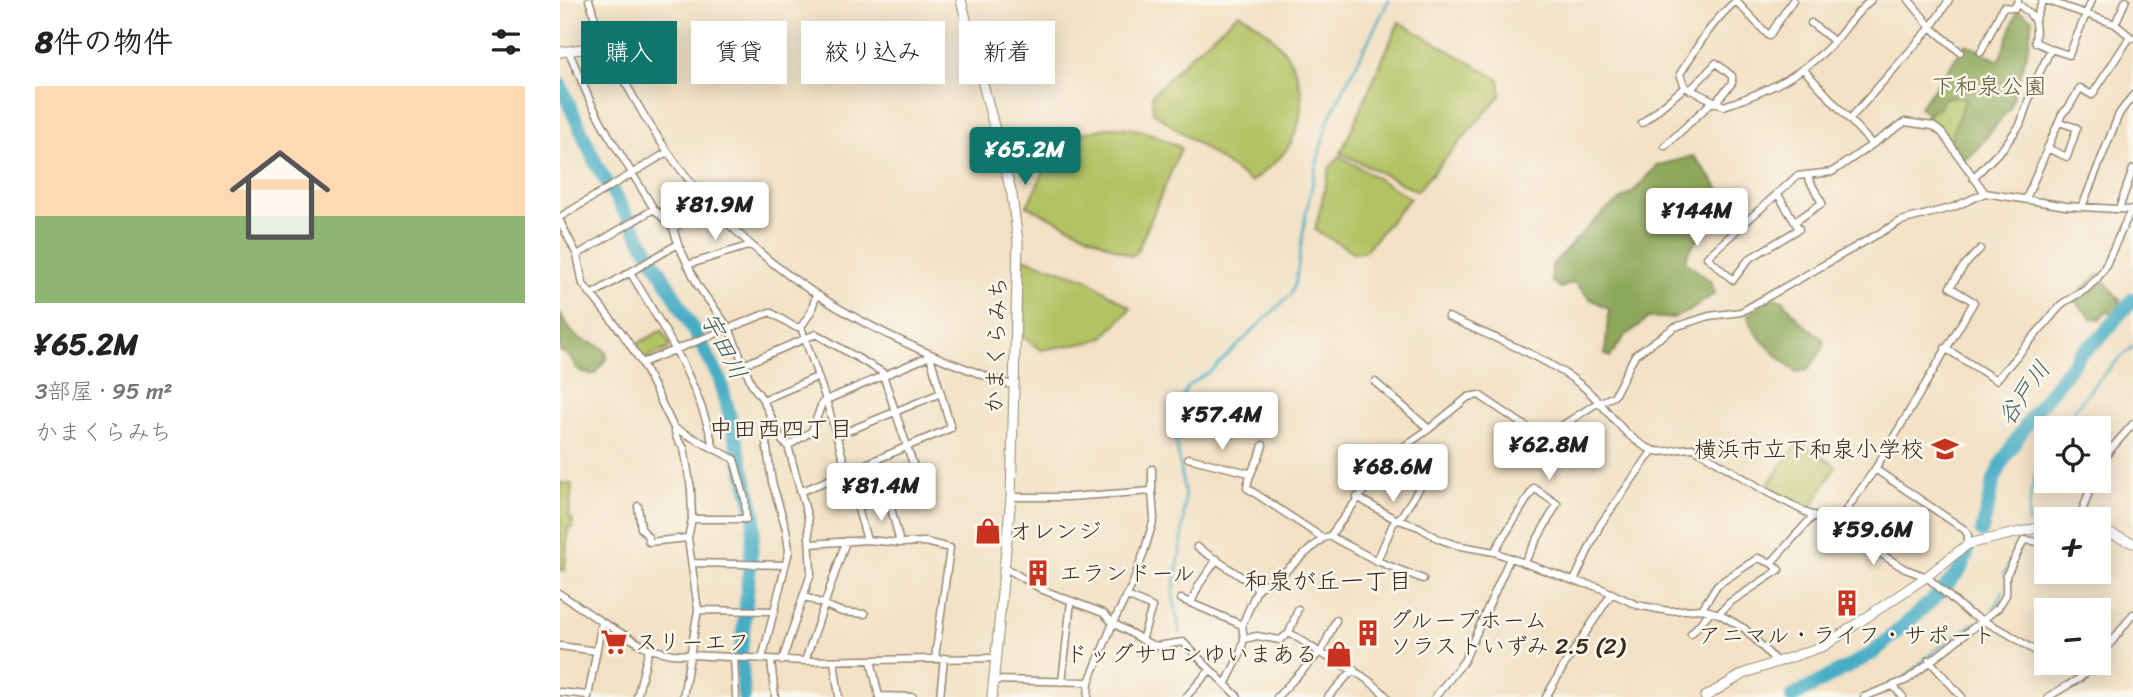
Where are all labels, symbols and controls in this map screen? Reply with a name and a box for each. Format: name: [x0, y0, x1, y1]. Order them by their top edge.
text: 8件の物件: [35, 15, 173, 69]
chip: 購入: [581, 21, 677, 84]
chip: 賃貸: [691, 21, 787, 84]
chip: 絞り込み: [801, 21, 945, 84]
chip: 新着: [959, 21, 1055, 84]
icon: filters: [487, 23, 525, 61]
park label: 下和泉公園: [1932, 66, 2047, 107]
pin: ¥65.2M: [968, 128, 1082, 187]
text: ¥65.2M: [986, 129, 1064, 170]
icon: home: [217, 132, 343, 258]
pin: ¥81.9M: [658, 182, 772, 242]
text: ¥81.9M: [677, 184, 753, 225]
pin: ¥144M: [1648, 188, 1746, 248]
text: ¥144M: [1662, 190, 1732, 231]
street label: かまくらみち: [974, 276, 1019, 414]
water label: 宇田川: [689, 304, 759, 388]
text: ¥65.2M: [35, 317, 138, 371]
water label: 谷戸川: [1986, 351, 2062, 435]
text: 3部屋 · 95 m²: [35, 371, 173, 412]
pin: ¥57.4M: [1165, 392, 1279, 452]
text: ¥57.4M: [1182, 394, 1262, 435]
district label: 中田西四丁目: [709, 408, 853, 450]
text: かまくらみち: [35, 412, 172, 453]
map controls: [2034, 416, 2111, 675]
button: locate: [2034, 416, 2111, 493]
pin: ¥62.8M: [1492, 422, 1606, 482]
text: ¥62.8M: [1510, 424, 1588, 465]
place label: 横浜市立下和泉小学校: [1694, 429, 1924, 470]
school or university icon: 横浜市立下和泉小学校: [1930, 434, 1960, 464]
pin: ¥68.6M: [1336, 444, 1450, 504]
text: ¥68.6M: [1354, 446, 1432, 487]
pin: ¥81.4M: [824, 463, 938, 523]
text: ¥81.4M: [843, 465, 919, 506]
button: +: [2034, 507, 2111, 584]
pin: ¥59.6M: [1816, 508, 1930, 567]
text: ¥59.6M: [1833, 509, 1913, 550]
place label: オレンジ: [1009, 511, 1101, 552]
shop icon: オレンジ: [973, 516, 1003, 546]
place label: エランドール: [1059, 553, 1196, 594]
building icon: エランドール: [1023, 558, 1053, 588]
district label: 和泉が丘一丁目: [1244, 560, 1412, 602]
building icon: アニマル・ライフ・サポート: [1832, 588, 1862, 618]
button: −: [2034, 598, 2111, 675]
place label: グループホーム ソラストいずみ 2.5 (2): [1389, 600, 1627, 667]
place label: アニマル・ライフ・サポート: [1698, 615, 1996, 656]
building icon: グループホーム ソラストいずみ 2.5 (2): [1353, 618, 1383, 648]
place label: スリーエフ: [635, 622, 750, 663]
supermarket icon: スリーエフ: [599, 627, 629, 657]
place label: ドッグサロンゆいまある: [1065, 634, 1318, 675]
shop icon: ドッグサロンゆいまある: [1324, 639, 1354, 669]

